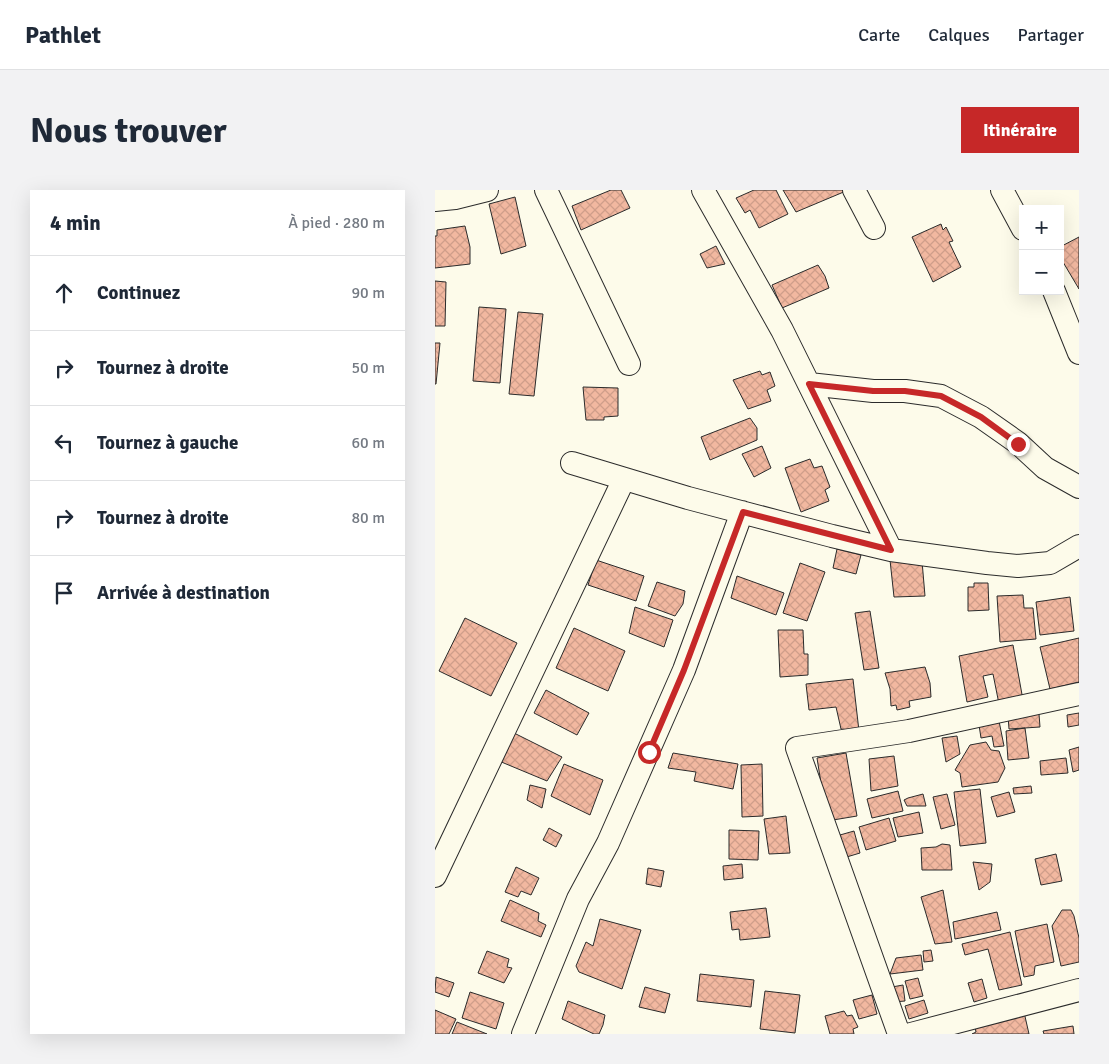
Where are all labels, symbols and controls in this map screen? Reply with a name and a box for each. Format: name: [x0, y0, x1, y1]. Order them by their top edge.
text: Pathlet: [25, 20, 101, 50]
text: Carte: [858, 24, 900, 46]
text: Calques: [928, 24, 990, 46]
text: Partager: [1018, 24, 1084, 46]
button: Itinéraire: [961, 107, 1079, 153]
text: Nous trouver: [30, 109, 227, 152]
map controls: [1019, 205, 1064, 295]
button: +: [1019, 205, 1064, 250]
text: 4 min: [50, 210, 101, 236]
text: À pied · 280 m: [288, 213, 385, 233]
button: −: [1019, 250, 1064, 295]
icon: ahead: [50, 279, 78, 307]
text: Continuez: [97, 281, 180, 305]
text: 90 m: [351, 283, 385, 303]
icon: right: [50, 354, 78, 382]
text: Tournez à droite: [97, 356, 229, 380]
text: 50 m: [351, 358, 385, 378]
icon: left: [50, 429, 78, 457]
text: Tournez à gauche: [97, 431, 238, 455]
text: 60 m: [351, 433, 385, 453]
route end: [1007, 433, 1030, 456]
icon: right: [50, 504, 78, 532]
text: Tournez à droite: [97, 506, 229, 530]
text: 80 m: [351, 508, 385, 528]
icon: arrive: [50, 579, 78, 607]
text: Arrivée à destination: [97, 581, 270, 605]
route start: [638, 741, 661, 764]

